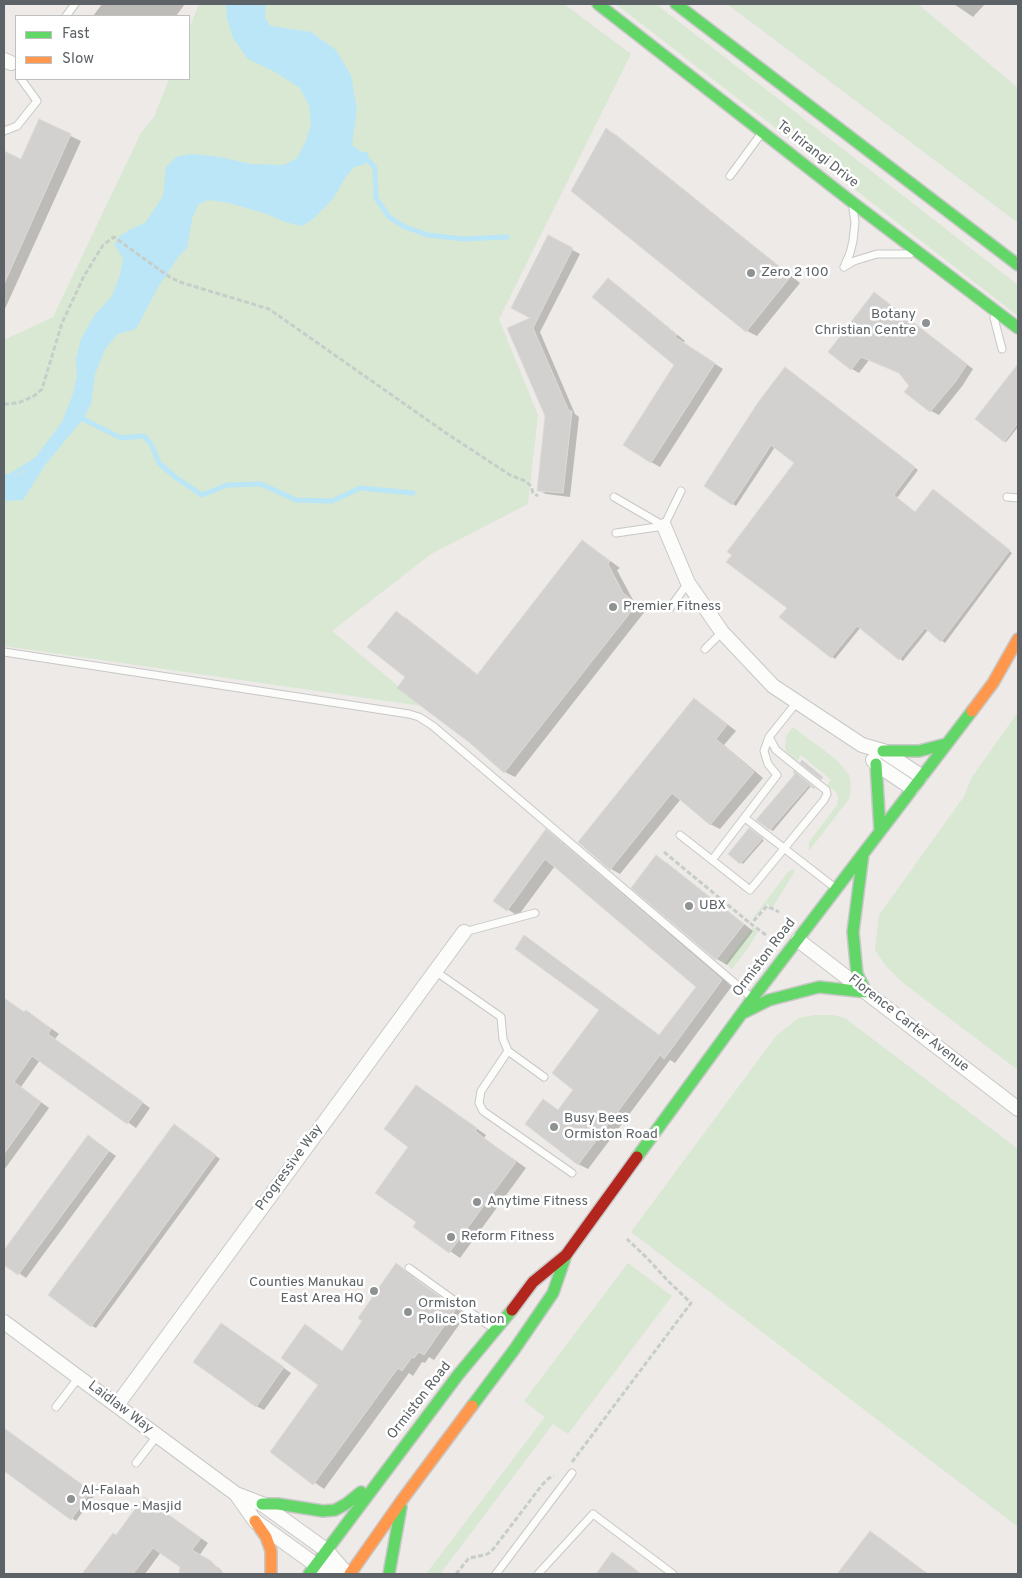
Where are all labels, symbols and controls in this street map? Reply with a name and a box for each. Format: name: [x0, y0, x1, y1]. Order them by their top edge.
legend: [15, 15, 190, 80]
text: Fast: [62, 25, 90, 44]
text: Slow: [62, 50, 94, 69]
street label: Te Irirangi Drive: [773, 118, 861, 192]
place label: Zero 2 100: [761, 265, 829, 281]
marker: Zero 2 100: [745, 267, 757, 279]
place label: Botany Christian Centre: [814, 307, 916, 340]
marker: Botany Christian Centre: [920, 317, 932, 329]
place label: Premier Fitness: [623, 599, 721, 615]
marker: Premier Fitness: [607, 601, 619, 613]
place label: UBX: [699, 898, 726, 914]
marker: UBX: [683, 900, 695, 912]
street label: Ormiston Road: [730, 915, 800, 1001]
street label: Florence Carter Avenue: [844, 972, 972, 1076]
place label: Busy Bees Ormiston Road: [564, 1111, 658, 1144]
street label: Progressive Way: [253, 1121, 327, 1215]
marker: Busy Bees Ormiston Road: [548, 1121, 560, 1133]
place label: Anytime Fitness: [487, 1194, 588, 1210]
marker: Anytime Fitness: [471, 1196, 483, 1208]
place label: Reform Fitness: [461, 1229, 555, 1245]
marker: Reform Fitness: [445, 1231, 457, 1243]
place label: Counties Manukau East Area HQ: [249, 1275, 364, 1308]
marker: Counties Manukau East Area HQ: [368, 1285, 380, 1297]
place label: Ormiston Police Station: [418, 1296, 505, 1328]
marker: Ormiston Police Station: [402, 1306, 414, 1318]
street label: Ormiston Road: [384, 1359, 456, 1443]
street label: Laidlaw Way: [84, 1378, 156, 1438]
place label: Al-Falaah Mosque - Masjid: [81, 1483, 182, 1515]
marker: Al-Falaah Mosque - Masjid: [65, 1493, 77, 1505]

